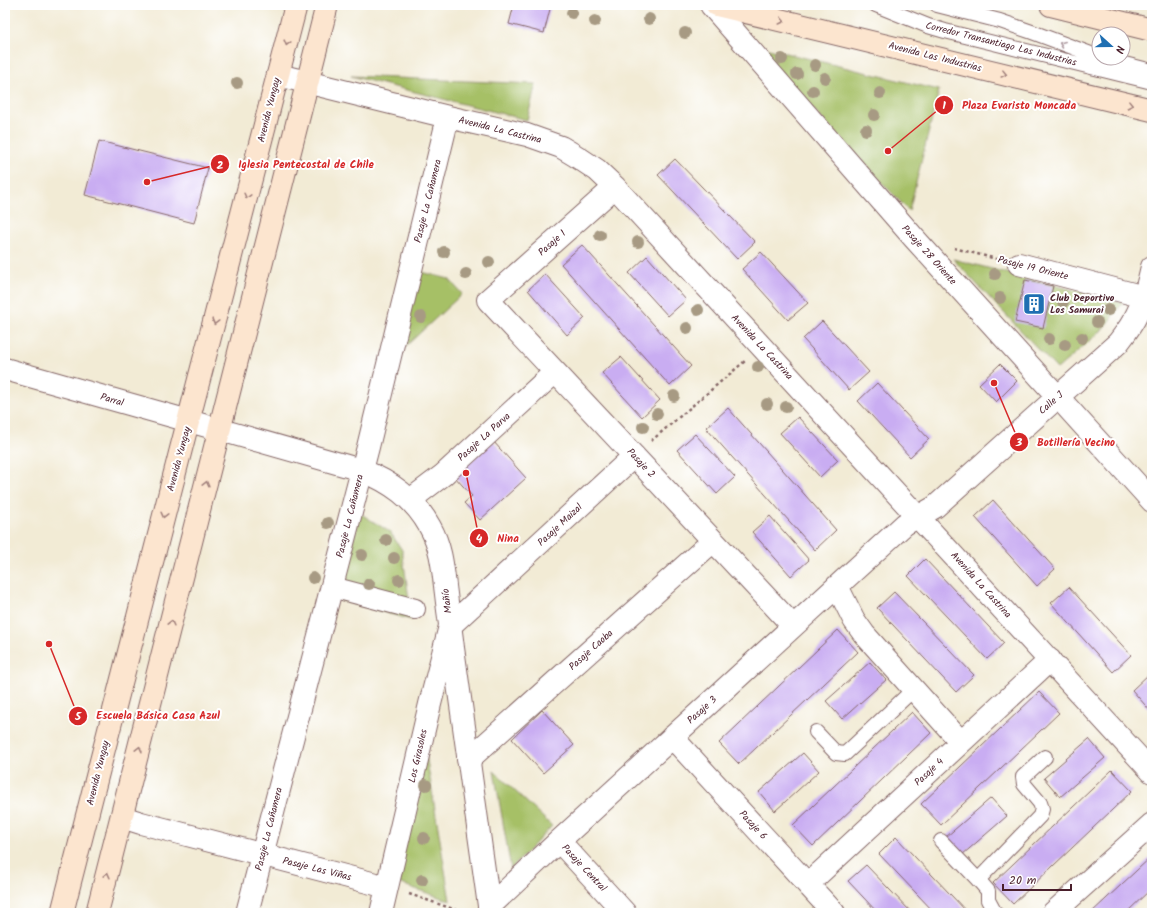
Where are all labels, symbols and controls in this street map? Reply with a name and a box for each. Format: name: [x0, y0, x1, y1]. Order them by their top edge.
one-way arrow: [779, 16, 785, 24]
street label: Corredor Transantiago Las Industrias: [924, 17, 1079, 71]
north arrow: [1091, 26, 1131, 66]
street label: Avenida Las Industrias: [887, 38, 984, 77]
one-way arrow: [283, 40, 291, 46]
one-way arrow: [1059, 41, 1067, 49]
text: N: [1110, 43, 1129, 56]
one-way arrow: [1000, 70, 1007, 78]
street label: Avenida Yungay: [253, 76, 285, 144]
callout: Plaza Evaristo Moncada: [934, 93, 1084, 116]
text: 1: [942, 96, 946, 115]
text: Plaza Evaristo Moncada: [962, 97, 1076, 115]
one-way arrow: [1126, 100, 1133, 109]
street label: Avenida La Castrina: [457, 112, 543, 148]
callout: Iglesia Pentecostal de Chile: [210, 153, 382, 176]
text: 2: [217, 156, 224, 175]
text: Iglesia Pentecostal de Chile: [238, 156, 374, 174]
street label: Pasaje La Cañamera: [410, 157, 446, 244]
one-way arrow: [243, 192, 252, 199]
street label: Pasaje 28 Oriente: [898, 221, 961, 289]
street label: Pasaje 1: [534, 226, 570, 260]
street label: Pasaje 19 Oriente: [996, 252, 1070, 285]
place label: Club Deportivo Los Samurai: [1050, 290, 1115, 318]
building icon: Club Deportivo Los Samurai: [1021, 291, 1047, 317]
street label: Avenida La Castrina: [727, 311, 797, 384]
one-way arrow: [211, 318, 220, 325]
street label: Calle J: [1035, 387, 1067, 419]
street label: Parral: [98, 389, 126, 411]
street label: Pasaje La Parva: [454, 409, 514, 465]
street label: Avenida Yungay: [163, 425, 195, 493]
callout: Botillería Vecino: [1009, 431, 1123, 454]
text: 3: [1015, 433, 1023, 452]
text: Botillería Vecino: [1037, 434, 1115, 452]
street label: Pasaje 2: [623, 444, 659, 482]
street label: Pasaje La Cañamera: [332, 472, 368, 559]
one-way arrow: [202, 480, 210, 487]
street label: Pasaje Maizal: [534, 499, 587, 550]
one-way arrow: [160, 511, 169, 518]
callout: Nina: [469, 527, 527, 550]
text: 4: [476, 529, 483, 548]
text: Nina: [497, 530, 519, 548]
street label: Avenida La Castrina: [947, 548, 1016, 622]
street label: Mañío: [437, 587, 456, 614]
one-way arrow: [166, 620, 175, 627]
street label: Pasaje Caoba: [565, 625, 617, 674]
street label: Pasaje 3: [683, 692, 721, 728]
callout: Escuela Básica Casa Azul: [68, 704, 228, 727]
text: 5: [74, 707, 82, 726]
text: Escuela Básica Casa Azul: [96, 707, 220, 725]
street label: Los Girasoles: [404, 727, 432, 784]
street label: Avenida Yungay: [82, 739, 114, 807]
one-way arrow: [135, 746, 143, 752]
street label: Pasaje 4: [911, 754, 948, 790]
street label: Pasaje La Cañamera: [251, 785, 287, 872]
street label: Pasaje 6: [735, 806, 771, 844]
street label: Pasaje Central: [558, 841, 611, 896]
street label: Pasaje Las Viñas: [281, 853, 354, 885]
scale bar: [1003, 866, 1071, 892]
text: 20 m: [1009, 871, 1037, 890]
one-way arrow: [102, 872, 111, 879]

